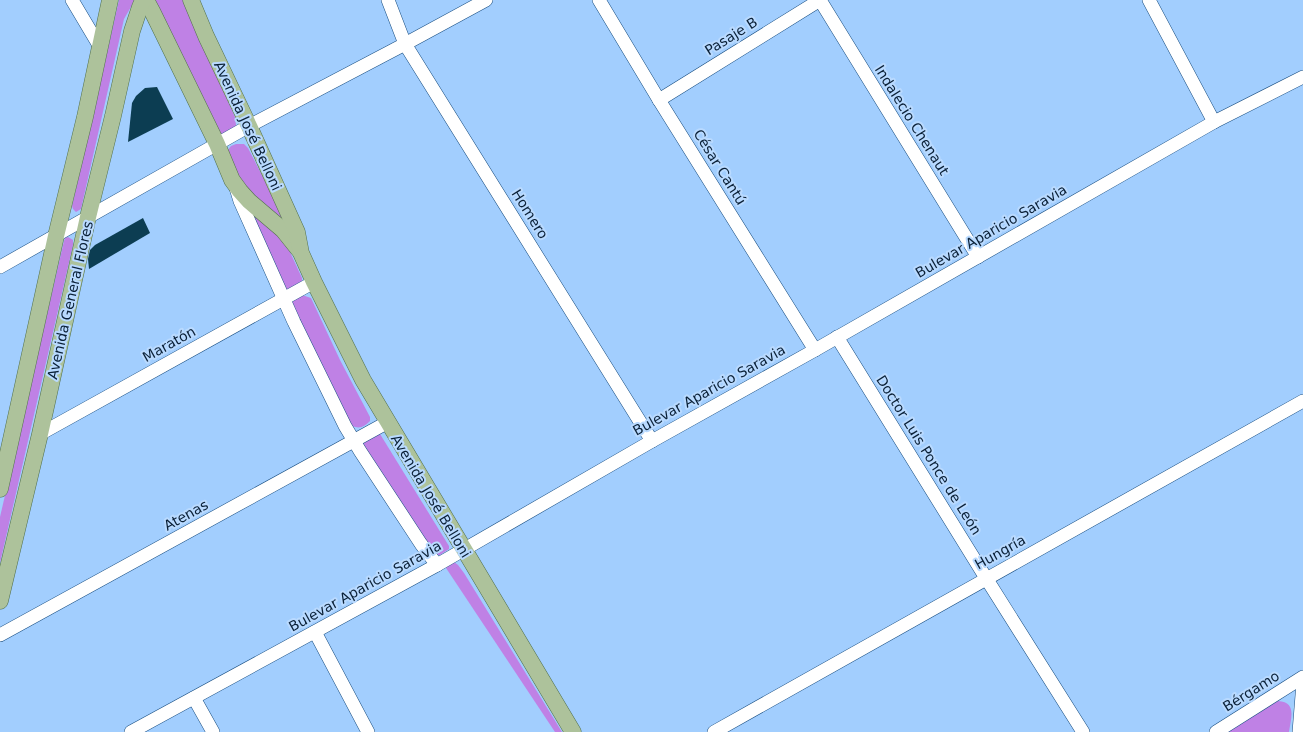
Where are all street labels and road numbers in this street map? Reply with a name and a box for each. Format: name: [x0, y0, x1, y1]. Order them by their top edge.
street label: Pasaje B: [702, 14, 760, 58]
street label: Avenida José Belloni: [211, 59, 285, 193]
street label: Indalecio Chenaut: [872, 62, 953, 178]
street label: César Cantú: [690, 126, 750, 208]
street label: Bulevar Aparicio Saravia: [913, 181, 1069, 281]
street label: Homero: [509, 186, 551, 242]
street label: Avenida General Flores: [44, 219, 96, 381]
street label: Maratón: [140, 323, 198, 365]
street label: Bulevar Aparicio Saravia: [630, 341, 788, 439]
street label: Doctor Luis Ponce de León: [873, 372, 985, 538]
street label: Avenida José Belloni: [388, 432, 474, 560]
street label: Atenas: [161, 496, 211, 534]
street label: Hungría: [972, 532, 1028, 572]
street label: Bulevar Aparicio Saravia: [286, 537, 444, 635]
street label: Bérgamo: [1220, 667, 1282, 715]

